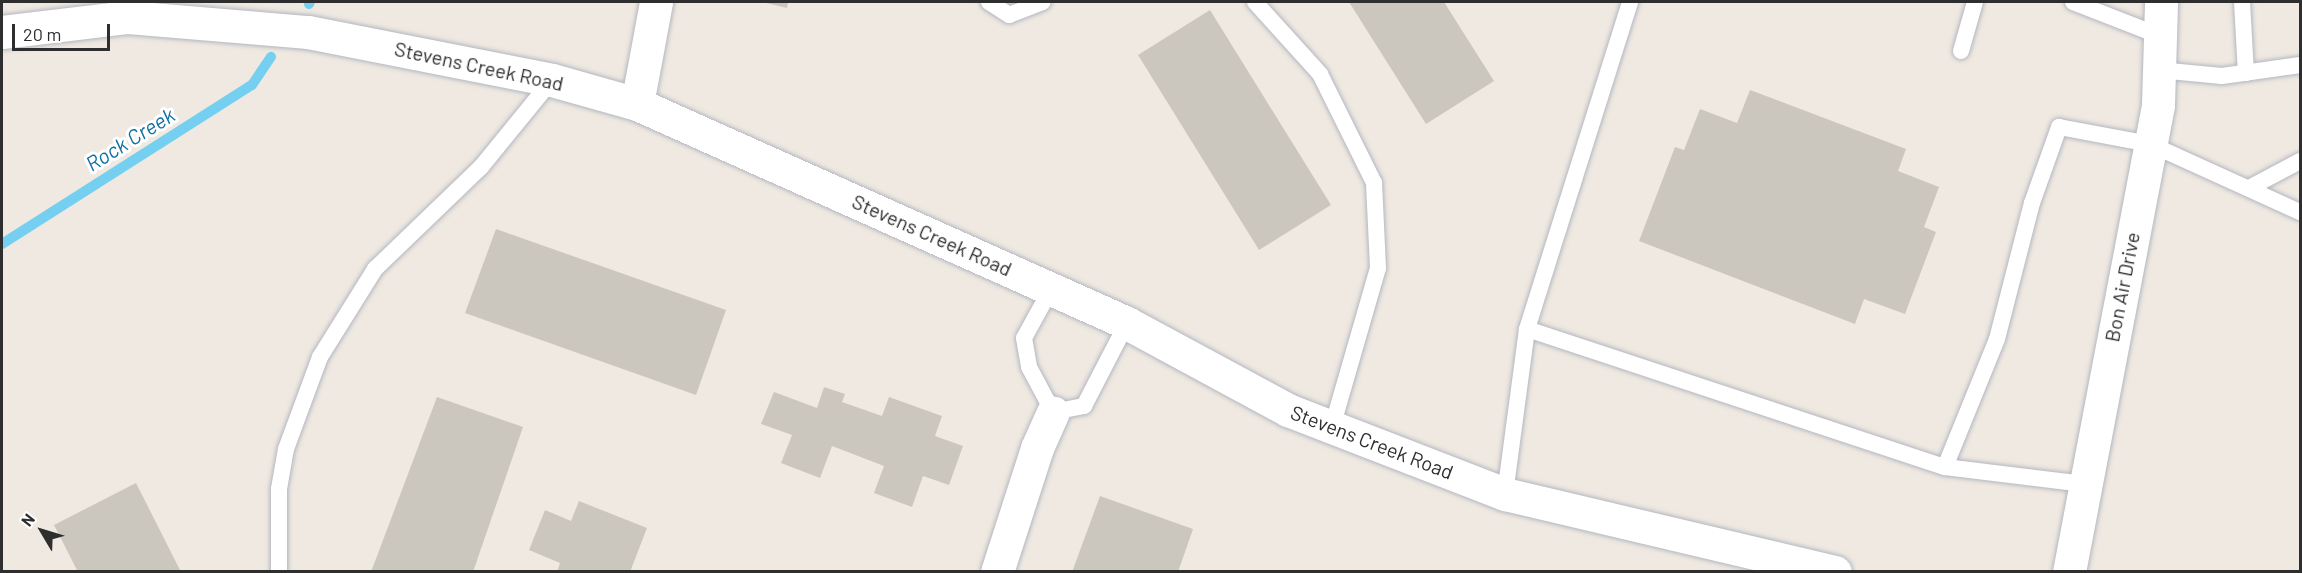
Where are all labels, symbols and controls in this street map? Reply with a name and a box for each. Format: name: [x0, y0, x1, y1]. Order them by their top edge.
scale bar: [15, 12, 112, 50]
text: 20 m: [23, 23, 61, 45]
street label: Stevens Creek Road: [392, 36, 566, 96]
water label: Rock Creek: [81, 102, 179, 176]
street label: Stevens Creek Road: [848, 189, 1016, 281]
street label: Bon Air Drive: [2100, 230, 2144, 344]
street label: Stevens Creek Road: [1287, 400, 1457, 484]
north arrow: [12, 501, 72, 561]
text: N: [17, 510, 38, 530]

